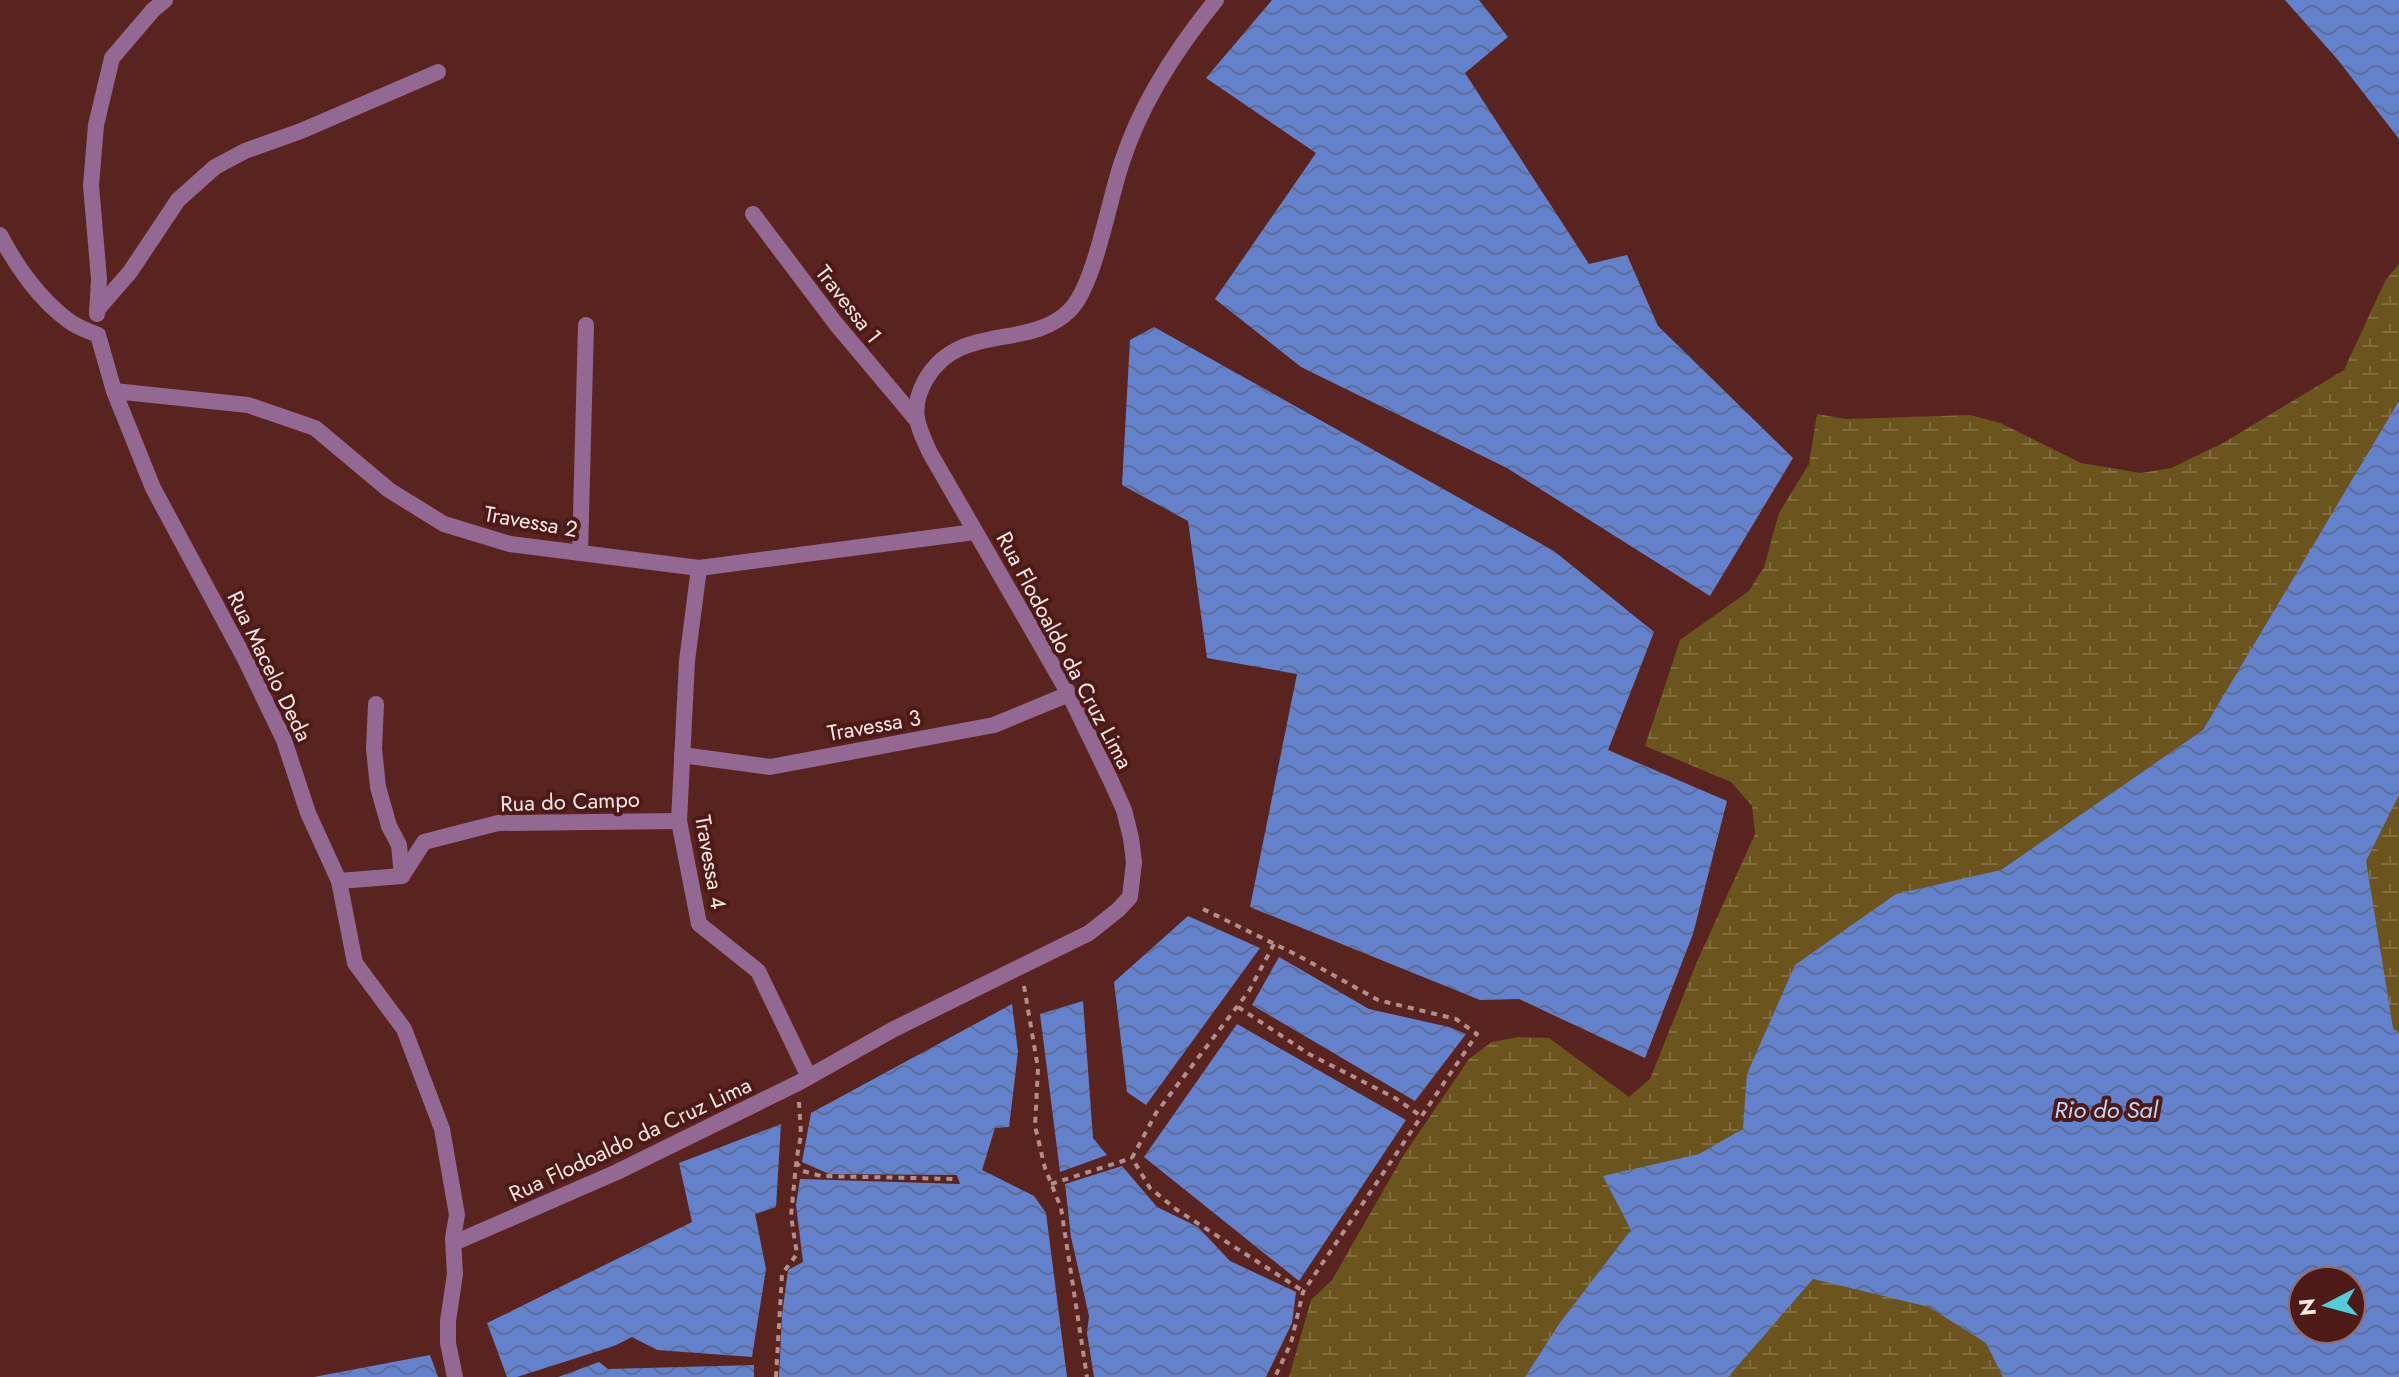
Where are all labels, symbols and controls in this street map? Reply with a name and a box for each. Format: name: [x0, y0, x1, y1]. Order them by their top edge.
street label: Travessa 1: [808, 258, 890, 350]
street label: Travessa 2: [482, 497, 580, 545]
street label: Rua Flodoaldo da Cruz Lima: [989, 526, 1141, 774]
street label: Rua Macelo Deda: [220, 585, 320, 747]
street label: Travessa 3: [825, 701, 923, 749]
street label: Rua do Campo: [500, 783, 640, 819]
street label: Travessa 4: [687, 812, 735, 912]
street label: Rua Flodoaldo da Cruz Lima: [503, 1069, 757, 1209]
water label: Rio do Sal: [2054, 1092, 2159, 1127]
north arrow: [2287, 1265, 2367, 1345]
text: N: [2290, 1297, 2324, 1317]

